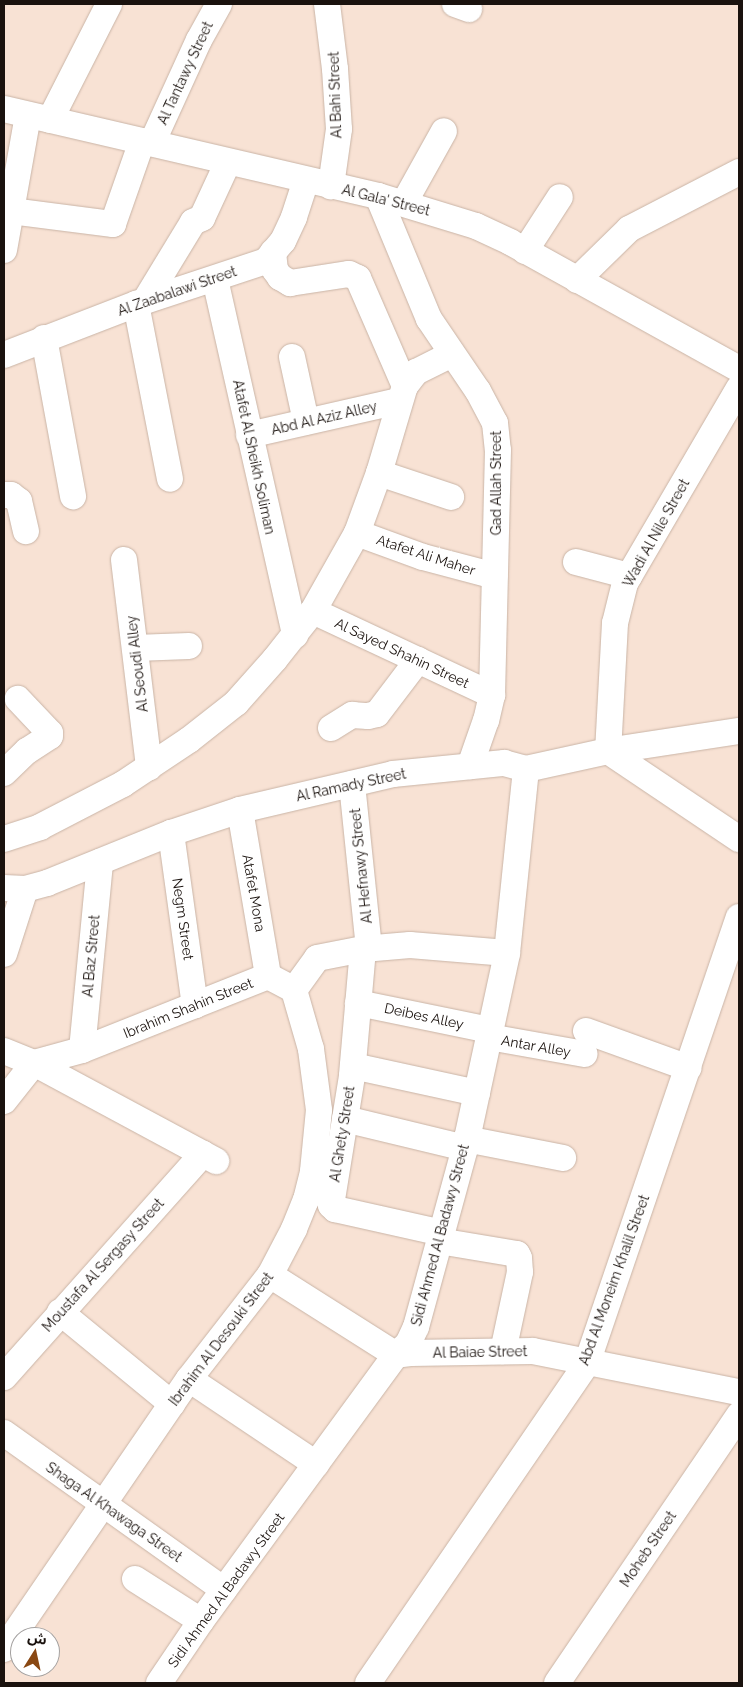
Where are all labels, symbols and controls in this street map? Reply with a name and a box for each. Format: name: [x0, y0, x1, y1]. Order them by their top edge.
street label: Al Tantawy Street: [153, 18, 217, 128]
street label: Al Bahi Street: [325, 51, 345, 139]
street label: Al Gala' Street: [340, 181, 432, 219]
street label: Al Zaabalawi Street: [115, 263, 239, 319]
street label: Atafet Al Sheikh Soliman: [229, 378, 279, 536]
street label: Abd Al Aziz Alley: [269, 397, 379, 439]
street label: Gad Allah Street: [488, 430, 504, 536]
street label: Wadi Al Nile Street: [619, 476, 693, 590]
street label: Atafet Ali Maher: [374, 531, 478, 579]
street label: Al Seoudi Alley: [123, 614, 151, 714]
street label: Al Sayed Shahin Street: [332, 614, 472, 692]
street label: Al Ramady Street: [294, 765, 408, 805]
street label: Al Hefnawy Street: [347, 807, 375, 925]
street label: Atafet Mona: [239, 853, 269, 933]
street label: Negm Street: [169, 877, 197, 961]
street label: Al Baz Street: [79, 914, 103, 998]
street label: Ibrahim Shahin Street: [121, 974, 255, 1042]
street label: Deibes Alley: [383, 999, 465, 1033]
street label: Antar Alley: [500, 1032, 572, 1060]
street label: Al Ghety Street: [326, 1084, 358, 1184]
street label: Sidi Ahmed Al Badawy Street: [407, 1141, 473, 1329]
street label: Abd Al Moneim Khalil Street: [575, 1192, 653, 1368]
street label: Moustafa Al Sergasy Street: [38, 1194, 168, 1336]
street label: Ibrahim Al Desouki Street: [165, 1269, 277, 1409]
street label: Al Baiae Street: [432, 1343, 528, 1361]
street label: Shaga Al Khawaga Street: [42, 1458, 186, 1566]
street label: Moheb Street: [616, 1508, 680, 1590]
street label: Sidi Ahmed Al Badawy Street: [164, 1509, 288, 1671]
north arrow: [10, 1627, 60, 1677]
text: ش: [27, 1629, 48, 1648]

